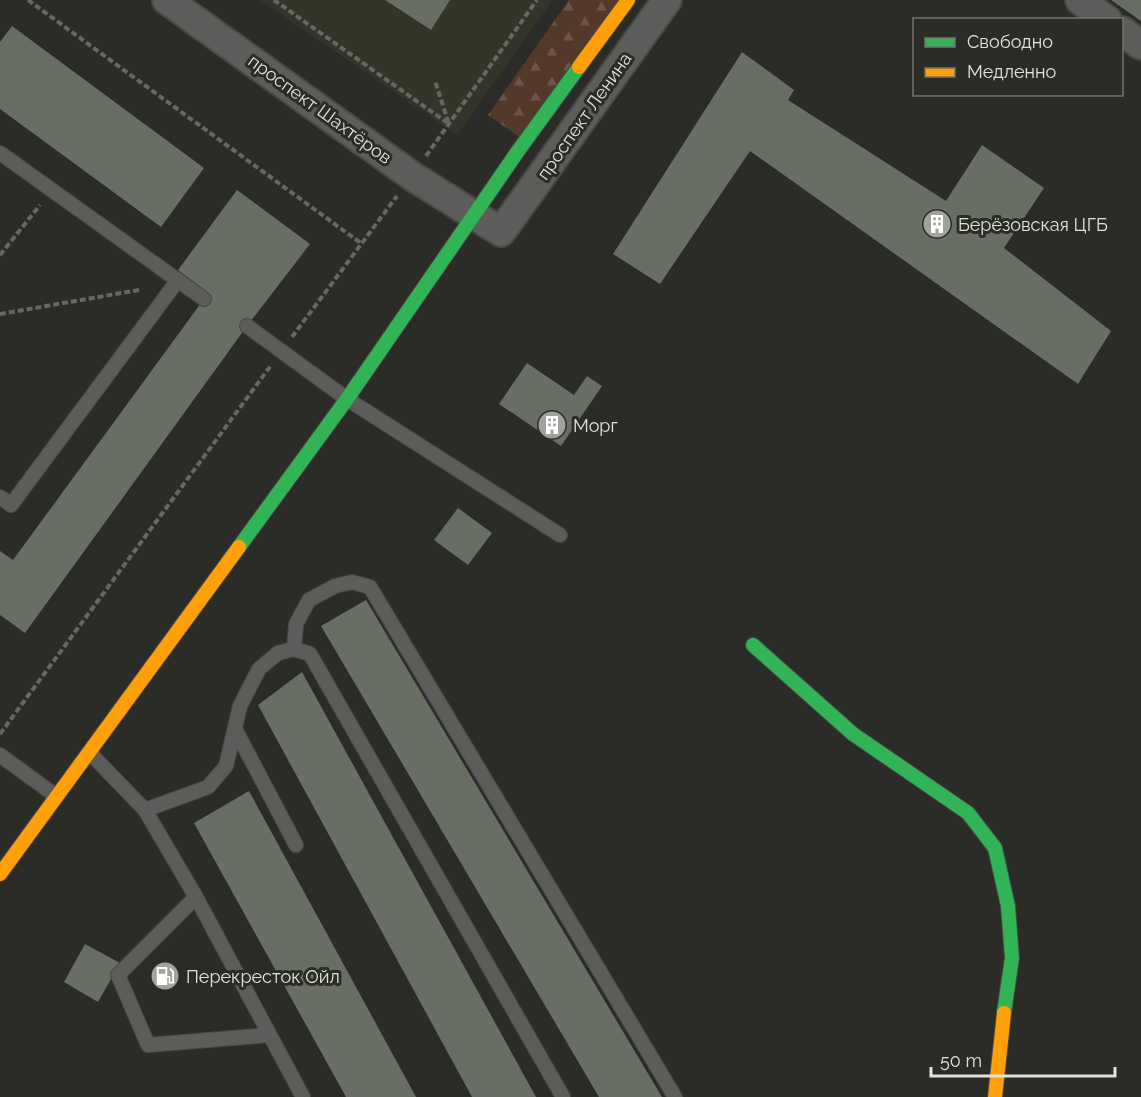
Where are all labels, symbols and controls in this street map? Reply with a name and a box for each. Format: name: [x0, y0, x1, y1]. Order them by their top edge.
legend: [913, 18, 1123, 96]
text: Свободно: [967, 31, 1053, 52]
street label: проспект Ленина: [532, 48, 636, 184]
street label: проспект Шахтёров: [244, 50, 396, 168]
text: Медленно: [967, 61, 1056, 82]
building icon: Берёзовская ЦГБ: [921, 208, 953, 240]
place label: Берёзовская ЦГБ: [958, 214, 1108, 235]
building icon: Морг: [536, 409, 568, 441]
place label: Морг: [573, 415, 618, 436]
fuel station icon: Перекресток Ойл: [149, 960, 181, 992]
place label: Перекресток Ойл: [186, 966, 340, 987]
scale bar: [931, 1040, 1116, 1078]
text: 50 m: [940, 1050, 982, 1071]

